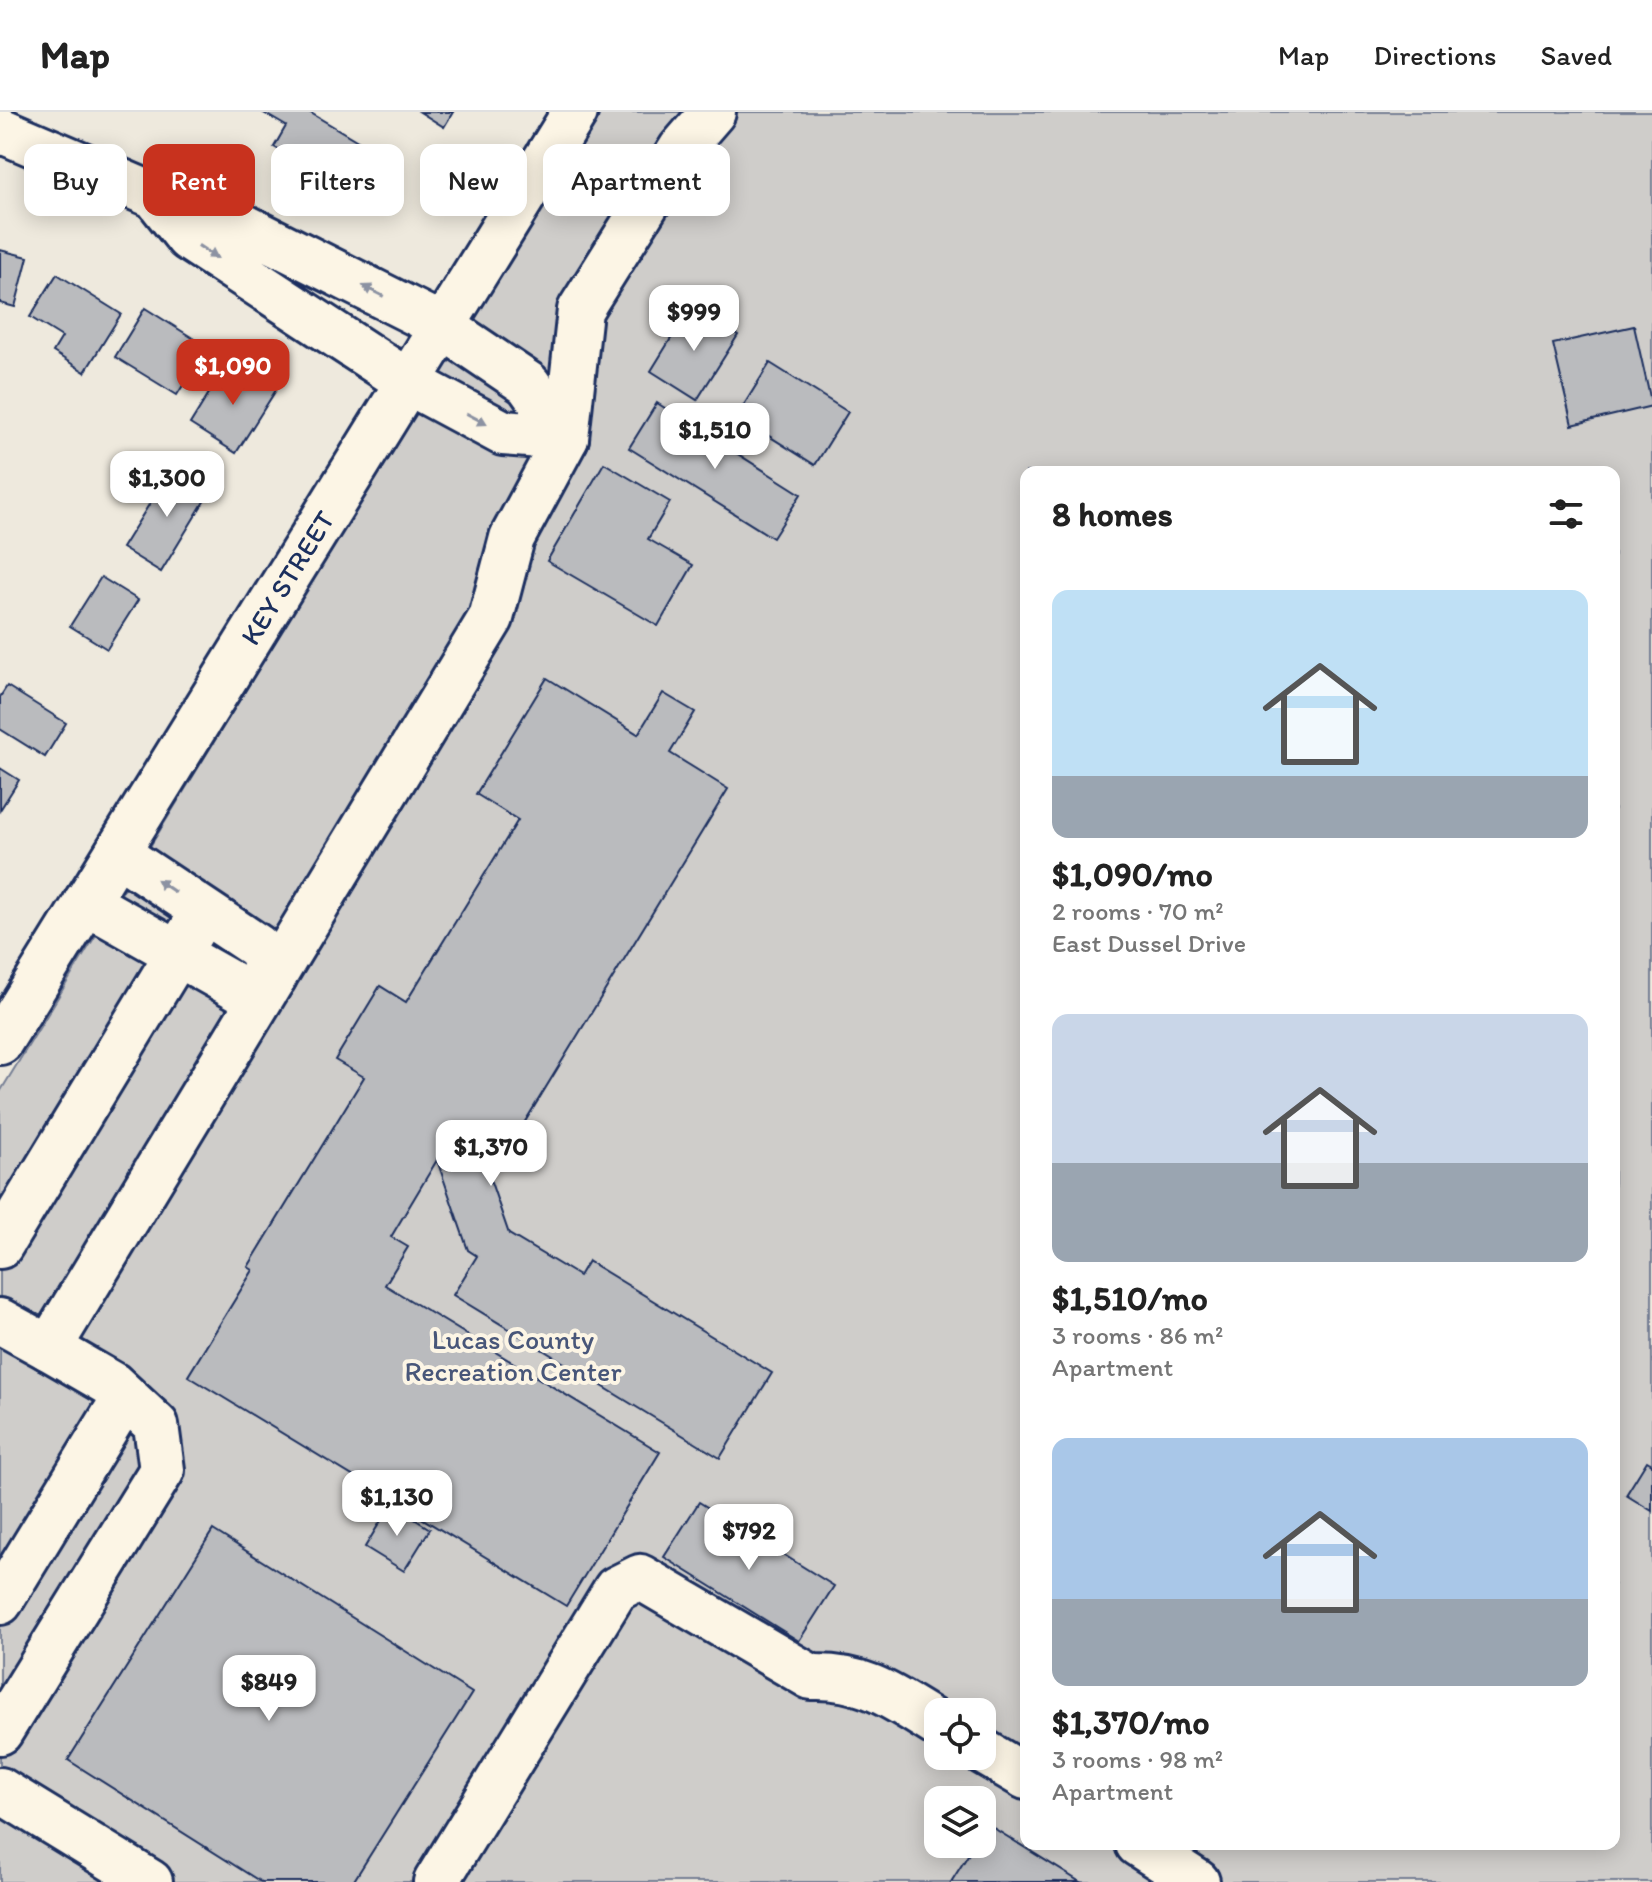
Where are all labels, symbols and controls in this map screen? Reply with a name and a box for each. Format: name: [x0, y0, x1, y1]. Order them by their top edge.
text: Map: [40, 32, 110, 78]
text: Map: [1278, 38, 1329, 72]
text: Directions: [1373, 38, 1497, 72]
text: Saved: [1541, 38, 1612, 72]
chip: Buy: [24, 144, 127, 216]
chip: Rent: [143, 144, 255, 216]
chip: Filters: [271, 144, 404, 216]
chip: New: [420, 144, 527, 216]
chip: Apartment: [543, 144, 730, 216]
one-way arrow: [197, 244, 219, 258]
one-way arrow: [361, 284, 384, 298]
pin: $999: [647, 285, 741, 353]
text: $999: [667, 295, 721, 327]
pin: $1,090: [168, 339, 298, 407]
text: $1,090: [194, 349, 272, 381]
pin: $1,510: [650, 403, 780, 471]
one-way arrow: [465, 412, 488, 425]
text: $1,510: [678, 413, 752, 445]
pin: $1,300: [102, 451, 232, 519]
text: $1,300: [128, 461, 206, 493]
icon: filters: [1544, 492, 1588, 536]
text: 8 homes: [1052, 494, 1173, 535]
street label: KEY STREET: [233, 504, 342, 651]
icon: home: [1248, 642, 1392, 786]
text: $1,090/mo: [1052, 854, 1213, 895]
one-way arrow: [155, 878, 176, 893]
text: 2 rooms · 70 m²: [1052, 895, 1224, 927]
text: East Dussel Drive: [1052, 927, 1246, 959]
icon: home: [1248, 1066, 1392, 1210]
pin: $1,370: [426, 1120, 556, 1188]
text: $1,370: [454, 1130, 528, 1162]
text: $1,510/mo: [1052, 1278, 1208, 1319]
text: 3 rooms · 86 m²: [1052, 1319, 1223, 1351]
park label: Lucas County Recreation Center: [404, 1322, 622, 1388]
text: Apartment: [1052, 1351, 1173, 1383]
pin: $1,130: [332, 1470, 462, 1538]
text: $1,130: [360, 1480, 434, 1512]
icon: home: [1248, 1490, 1392, 1634]
pin: $792: [702, 1504, 796, 1572]
text: $792: [722, 1514, 776, 1546]
pin: $849: [222, 1655, 316, 1723]
text: $849: [241, 1665, 297, 1697]
map controls: [924, 1698, 996, 1858]
button: locate: [924, 1698, 996, 1770]
text: $1,370/mo: [1052, 1702, 1210, 1743]
text: 3 rooms · 98 m²: [1052, 1743, 1223, 1775]
text: Apartment: [1052, 1775, 1173, 1807]
button: layers: [924, 1786, 996, 1858]

